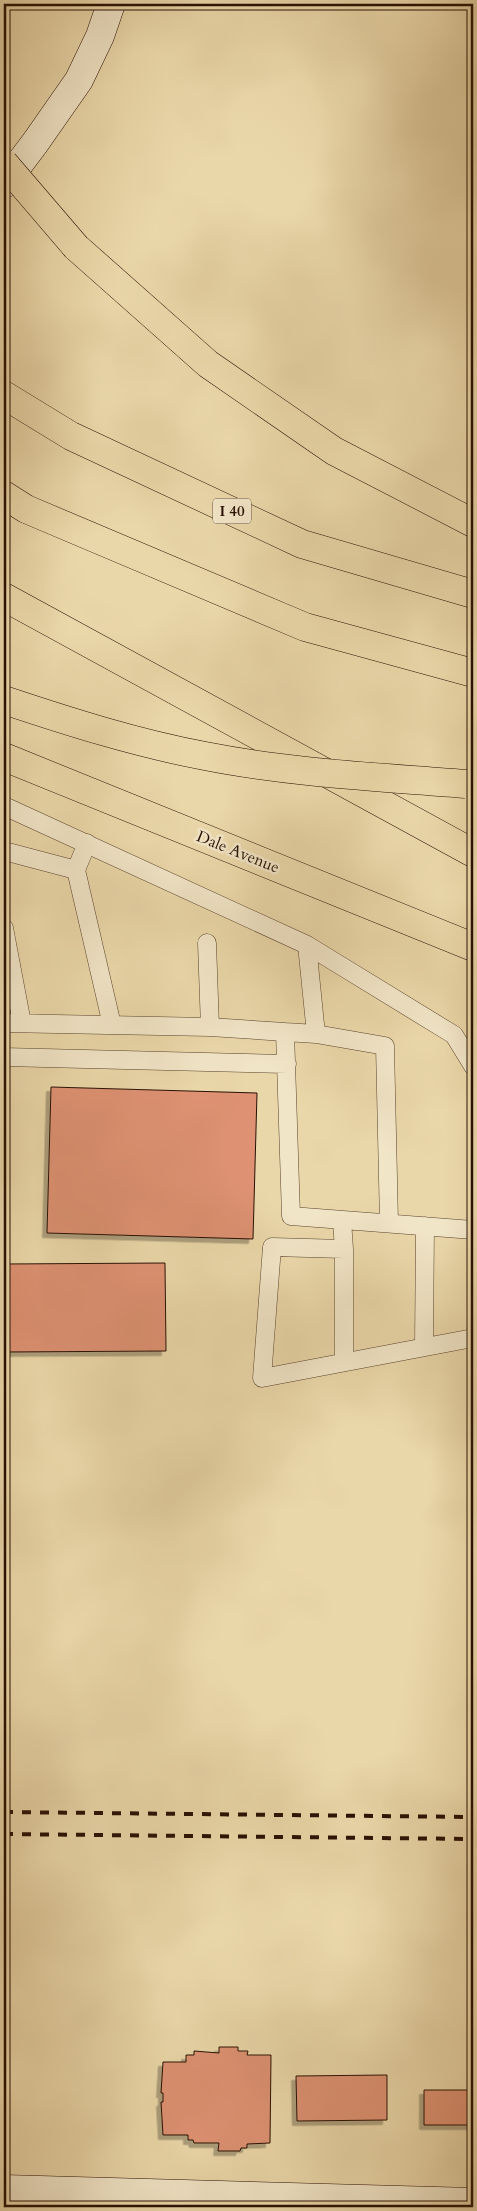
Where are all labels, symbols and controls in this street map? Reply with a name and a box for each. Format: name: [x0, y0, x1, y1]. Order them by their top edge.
road number: I 40: [213, 498, 251, 524]
street label: Dale Avenue: [193, 825, 283, 879]

